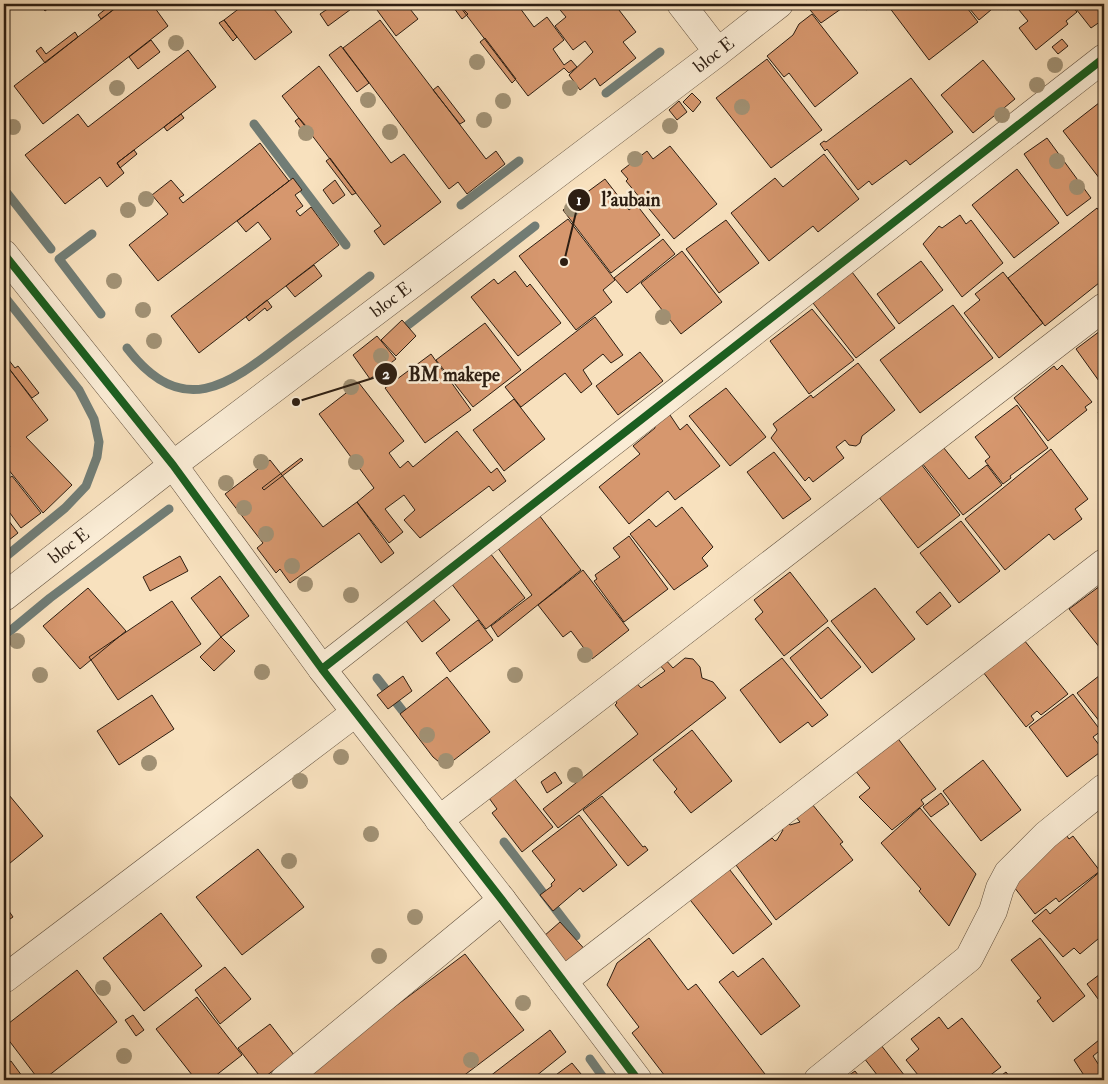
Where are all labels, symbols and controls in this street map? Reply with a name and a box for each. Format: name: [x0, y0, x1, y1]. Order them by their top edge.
street label: bloc E: [689, 32, 739, 78]
callout: l'aubain: [566, 183, 670, 217]
text: l'aubain: [601, 188, 661, 212]
text: 1: [576, 191, 582, 210]
street label: bloc E: [366, 277, 416, 323]
callout: BM makepe: [373, 357, 510, 391]
text: BM makepe: [408, 363, 500, 388]
text: 2: [382, 365, 390, 384]
street label: bloc E: [44, 523, 94, 569]

